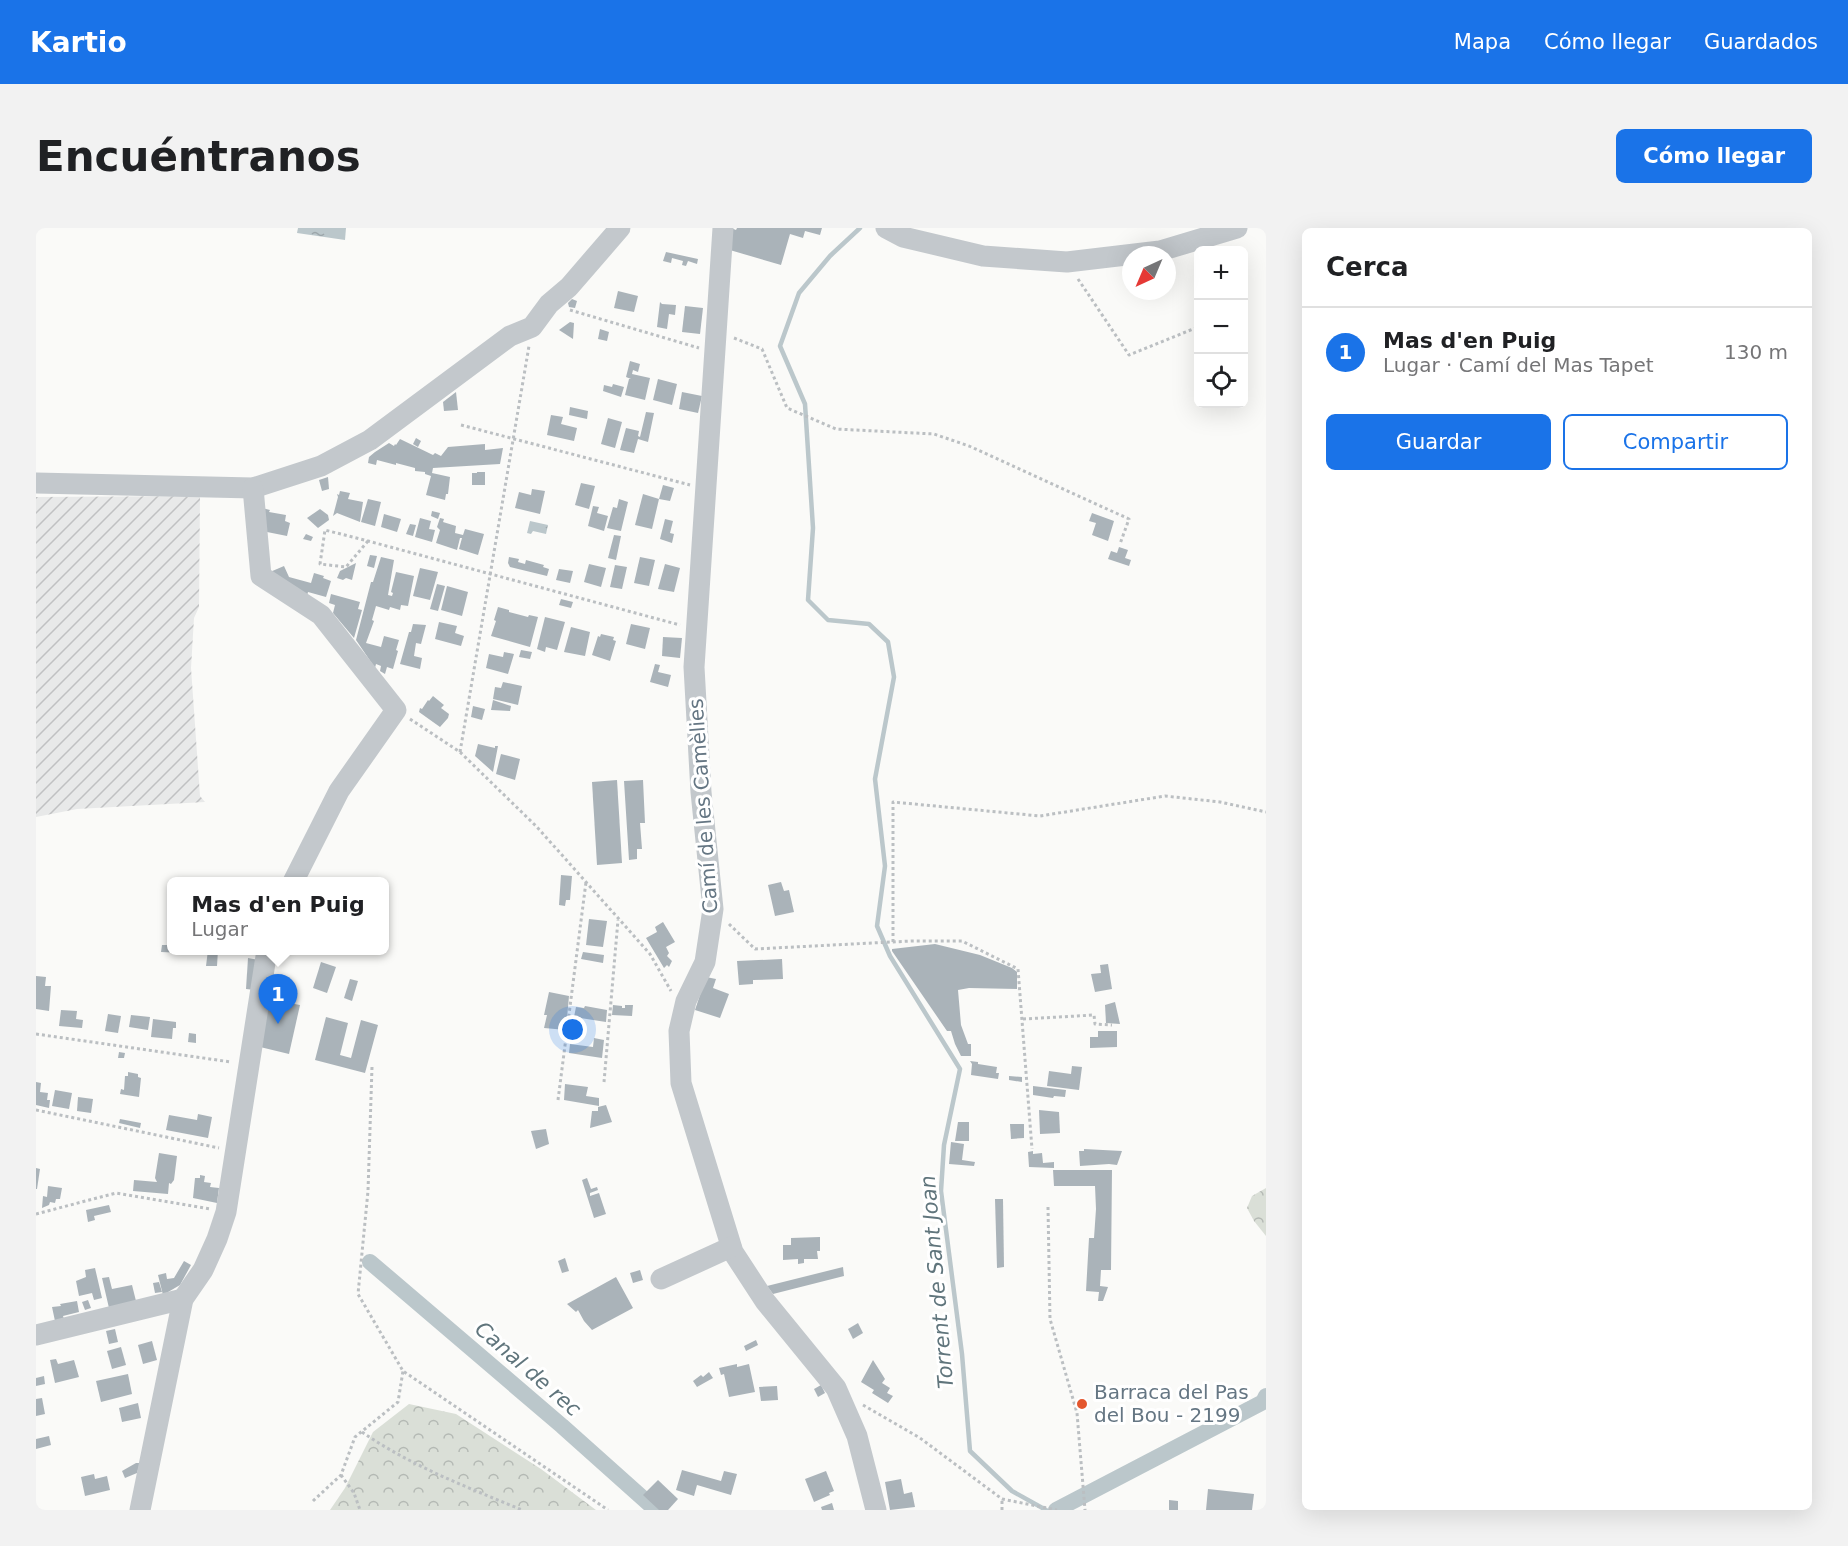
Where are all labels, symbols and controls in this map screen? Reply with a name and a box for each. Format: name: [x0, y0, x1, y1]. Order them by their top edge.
text: Kartio: [30, 26, 127, 59]
text: Mapa: [1454, 30, 1511, 54]
text: Cómo llegar: [1544, 30, 1671, 54]
text: Guardados: [1704, 30, 1818, 54]
button: Cómo llegar: [1616, 129, 1812, 183]
text: Encuéntranos: [36, 132, 361, 181]
north arrow: [1122, 246, 1176, 300]
map controls: [1194, 246, 1248, 408]
button: +: [1194, 246, 1248, 300]
text: Cerca: [1326, 252, 1409, 282]
button: −: [1194, 300, 1248, 354]
text: Mas d'en Puig: [1383, 328, 1556, 353]
text: 1: [1339, 340, 1352, 364]
text: 130 m: [1724, 340, 1788, 364]
text: Lugar · Camí del Mas Tapet: [1383, 353, 1654, 377]
button: locate: [1194, 354, 1248, 408]
button: Guardar: [1326, 414, 1551, 470]
button: Compartir: [1563, 414, 1788, 470]
street label: Camí de les Camèlies: [684, 698, 722, 914]
popup: [167, 877, 389, 955]
text: Mas d'en Puig: [191, 892, 365, 917]
text: Lugar: [191, 917, 248, 941]
pin: 1: [258, 974, 298, 1024]
your location: [558, 1015, 587, 1044]
water label: Torrent de Sant Joan: [916, 1174, 958, 1390]
water label: Canal de rec: [470, 1317, 586, 1422]
place label: Barraca del Pas del Bou - 2199: [1094, 1380, 1249, 1427]
marker: Barraca del Pas del Bou - 2199: [1075, 1397, 1089, 1411]

